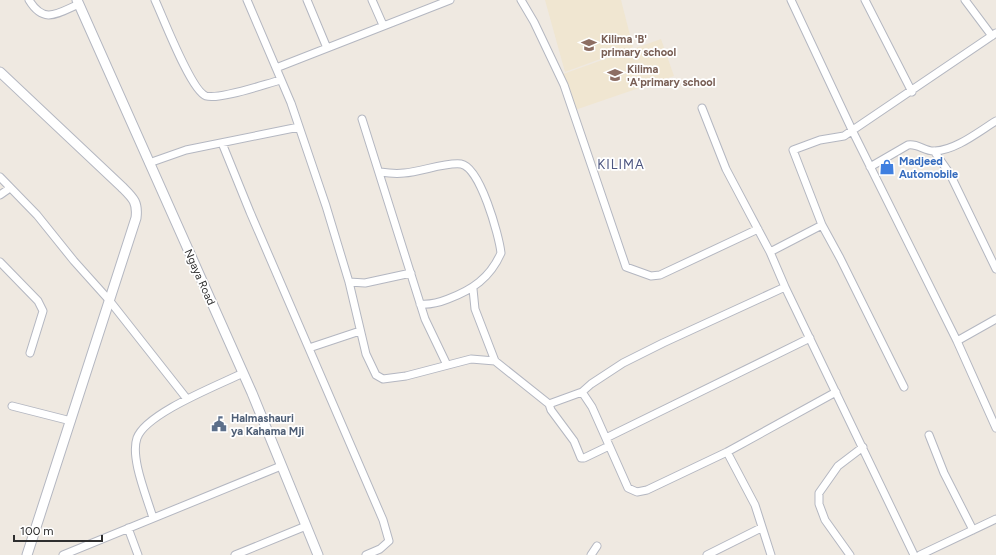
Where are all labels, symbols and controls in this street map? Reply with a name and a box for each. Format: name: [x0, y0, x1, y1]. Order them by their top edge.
place label: Kilima 'B' primary school: [601, 33, 676, 59]
school or university icon: Kilima 'B' primary school: [580, 36, 598, 54]
place label: Kilima 'A'primary school: [627, 63, 716, 89]
school or university icon: Kilima 'A'primary school: [606, 66, 624, 84]
place label: Madjeed Automobile: [899, 155, 958, 181]
district label: KILIMA: [597, 157, 645, 172]
shop icon: Madjeed Automobile: [878, 158, 896, 176]
street label: Ngaya Road: [181, 247, 218, 307]
place label: Halmashauri ya Kahama Mji: [231, 412, 304, 438]
public building icon: Halmashauri ya Kahama Mji: [210, 415, 228, 433]
scale bar: [14, 517, 102, 543]
text: 100 m: [20, 524, 54, 538]

